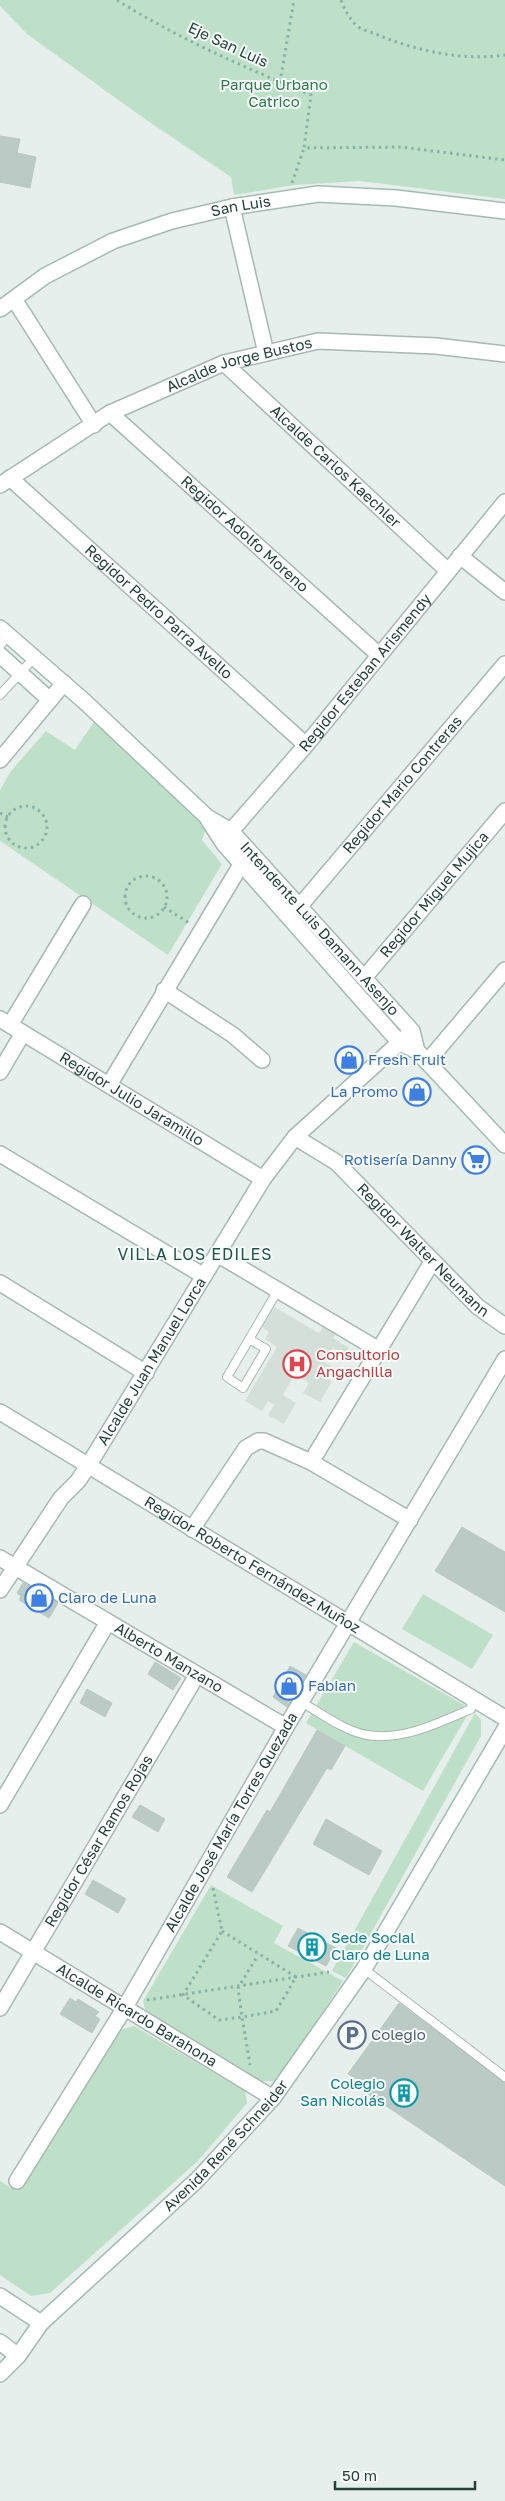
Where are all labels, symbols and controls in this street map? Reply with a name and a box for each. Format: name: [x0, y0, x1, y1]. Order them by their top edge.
street label: Eje San Luis: [186, 18, 271, 70]
park label: Parque Urbano Catrico: [220, 75, 328, 110]
street label: San Luis: [209, 191, 272, 220]
street label: Alcalde Jorge Bustos: [163, 333, 314, 395]
street label: Alcalde Carlos Kaechler: [267, 401, 405, 531]
street label: Regidor Adolfo Moreno: [178, 471, 313, 595]
street label: Regidor Pedro Parra Avello: [82, 540, 237, 682]
street label: Regidor Esteban Arismendy: [294, 589, 435, 755]
street label: Regidor Mario Contreras: [338, 712, 465, 857]
street label: Regidor Miguel Mujica: [375, 827, 492, 961]
street label: Intendente Luis Damann Asenjo: [237, 837, 403, 1019]
shop icon: Fresh Fruit: [334, 1045, 364, 1075]
street label: Regidor Julio Jaramillo: [57, 1047, 208, 1149]
place label: Fresh Fruit: [368, 1050, 446, 1068]
shop icon: La Promo: [402, 1077, 432, 1107]
place label: La Promo: [330, 1082, 398, 1100]
supermarket icon: Rotisería Danny: [461, 1145, 491, 1175]
place label: Rotisería Danny: [344, 1150, 458, 1168]
street label: Regidor Walter Neumann: [354, 1179, 493, 1320]
district label: VILLA LOS EDILES: [118, 1244, 272, 1264]
street label: Alcalde Juan Manuel Lorca: [93, 1274, 209, 1448]
place label: Consultorio Angachilla: [316, 1345, 400, 1380]
hospital icon: Consultorio Angachilla: [282, 1349, 312, 1379]
street label: Regidor Roberto Fernández Muñoz: [141, 1492, 364, 1637]
shop icon: Claro de Luna: [24, 1583, 54, 1613]
place label: Claro de Luna: [58, 1588, 157, 1606]
street label: Alberto Manzano: [112, 1618, 227, 1696]
shop icon: Fabian: [274, 1671, 304, 1701]
place label: Fabian: [308, 1676, 356, 1694]
street label: Alcalde José María Torres Quezada: [160, 1709, 301, 1935]
street label: Regidor César Ramos Rojas: [40, 1751, 156, 1930]
place label: Sede Social Claro de Luna: [331, 1928, 430, 1963]
building icon: Sede Social Claro de Luna: [297, 1932, 327, 1962]
street label: Alcalde Ricardo Barahona: [54, 1959, 221, 2070]
parking icon: Colegio: [337, 2020, 367, 2050]
place label: Colegio: [371, 2025, 426, 2043]
place label: Colegio San Nicolás: [300, 2074, 385, 2109]
street label: Avenida René Schneider: [159, 2076, 291, 2214]
building icon: Colegio San Nicolás: [389, 2078, 419, 2108]
scale bar: [335, 2458, 475, 2490]
text: 50 m: [342, 2466, 377, 2484]

